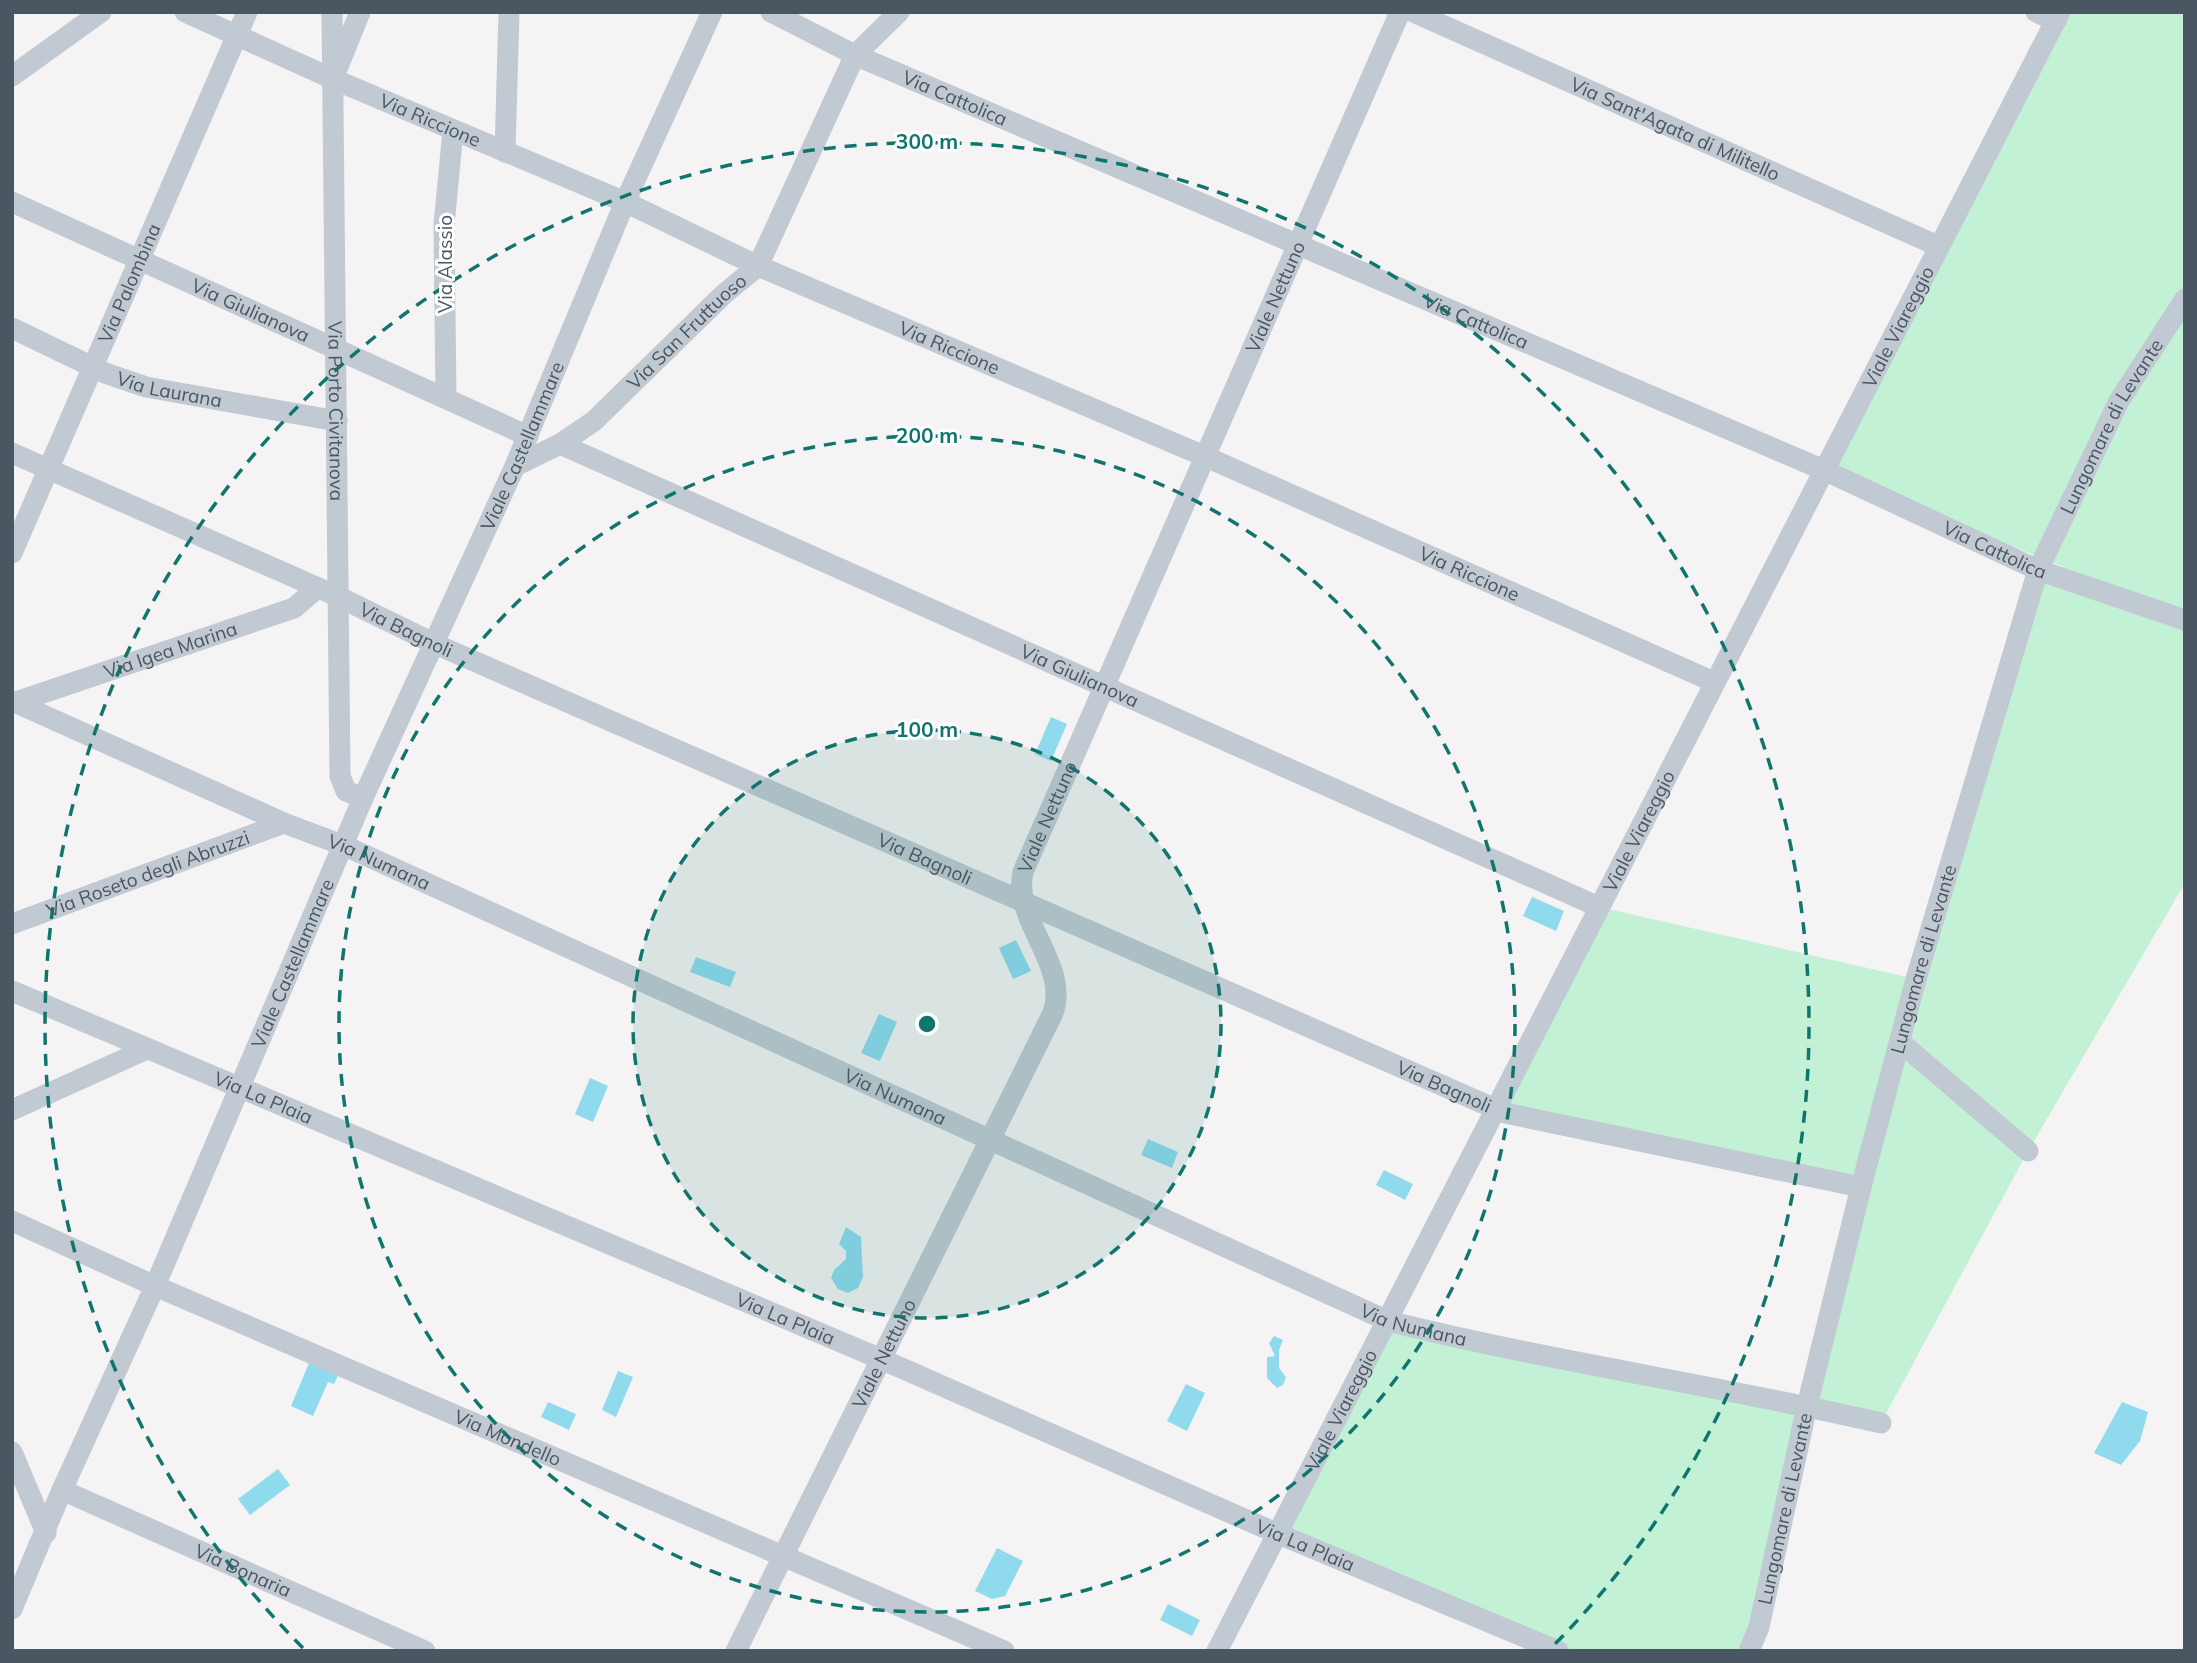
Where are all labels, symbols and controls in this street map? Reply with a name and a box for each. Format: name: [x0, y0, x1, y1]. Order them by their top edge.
street label: Via Cattolica: [899, 65, 1011, 131]
street label: Via Sant'Agata di Militello: [1567, 72, 1784, 186]
street label: Via Riccione: [376, 88, 484, 152]
text: 300 m: [896, 128, 958, 154]
street label: Via Alassio: [433, 215, 457, 313]
street label: Via Palombina: [93, 220, 166, 347]
street label: Viale Nettuno: [1240, 237, 1310, 357]
street label: Viale Viareggio: [1857, 262, 1939, 392]
street label: Via San Fruttuoso: [622, 268, 751, 394]
street label: Via Giulianova: [188, 273, 313, 347]
street label: Via Cattolica: [1420, 288, 1532, 354]
street label: Via Riccione: [895, 315, 1004, 380]
street label: Via Porto Civitanova: [323, 321, 349, 501]
street label: Lungomare di Levante: [2055, 334, 2168, 518]
street label: Viale Castellammare: [475, 358, 569, 534]
street label: Via Laurana: [113, 366, 224, 412]
text: 200 m: [896, 422, 958, 448]
street label: Via Cattolica: [1939, 515, 2050, 584]
street label: Via Riccione: [1415, 541, 1523, 606]
street label: Via Bagnoli: [355, 597, 457, 662]
street label: Via Igea Marina: [101, 616, 240, 683]
street label: Via Giulianova: [1017, 639, 1143, 712]
text: 100 m: [896, 716, 958, 742]
street label: Viale Nettuno: [1012, 758, 1082, 877]
street label: Viale Viareggio: [1597, 766, 1680, 896]
street label: Via Roseto degli Abruzzi: [43, 825, 253, 922]
street label: Via Bagnoli: [874, 827, 976, 890]
street label: Via Numana: [325, 829, 434, 895]
street label: Lungomare di Levante: [1885, 862, 1961, 1056]
street label: Viale Castellammare: [246, 875, 339, 1052]
centre of rings: [915, 1012, 939, 1036]
street label: Via Bagnoli: [1393, 1055, 1495, 1118]
street label: Via Numana: [840, 1063, 950, 1130]
street label: Via La Plaia: [210, 1066, 316, 1129]
street label: Via La Plaia: [732, 1287, 839, 1350]
street label: Viale Nettuno: [846, 1295, 921, 1413]
street label: Via Numana: [1356, 1298, 1469, 1351]
street label: Viale Viareggio: [1300, 1345, 1382, 1475]
street label: Via Mondello: [451, 1404, 565, 1471]
street label: Lungomare di Levante: [1752, 1411, 1817, 1607]
street label: Via La Plaia: [1252, 1514, 1358, 1577]
street label: Via Bonaria: [191, 1538, 295, 1602]

